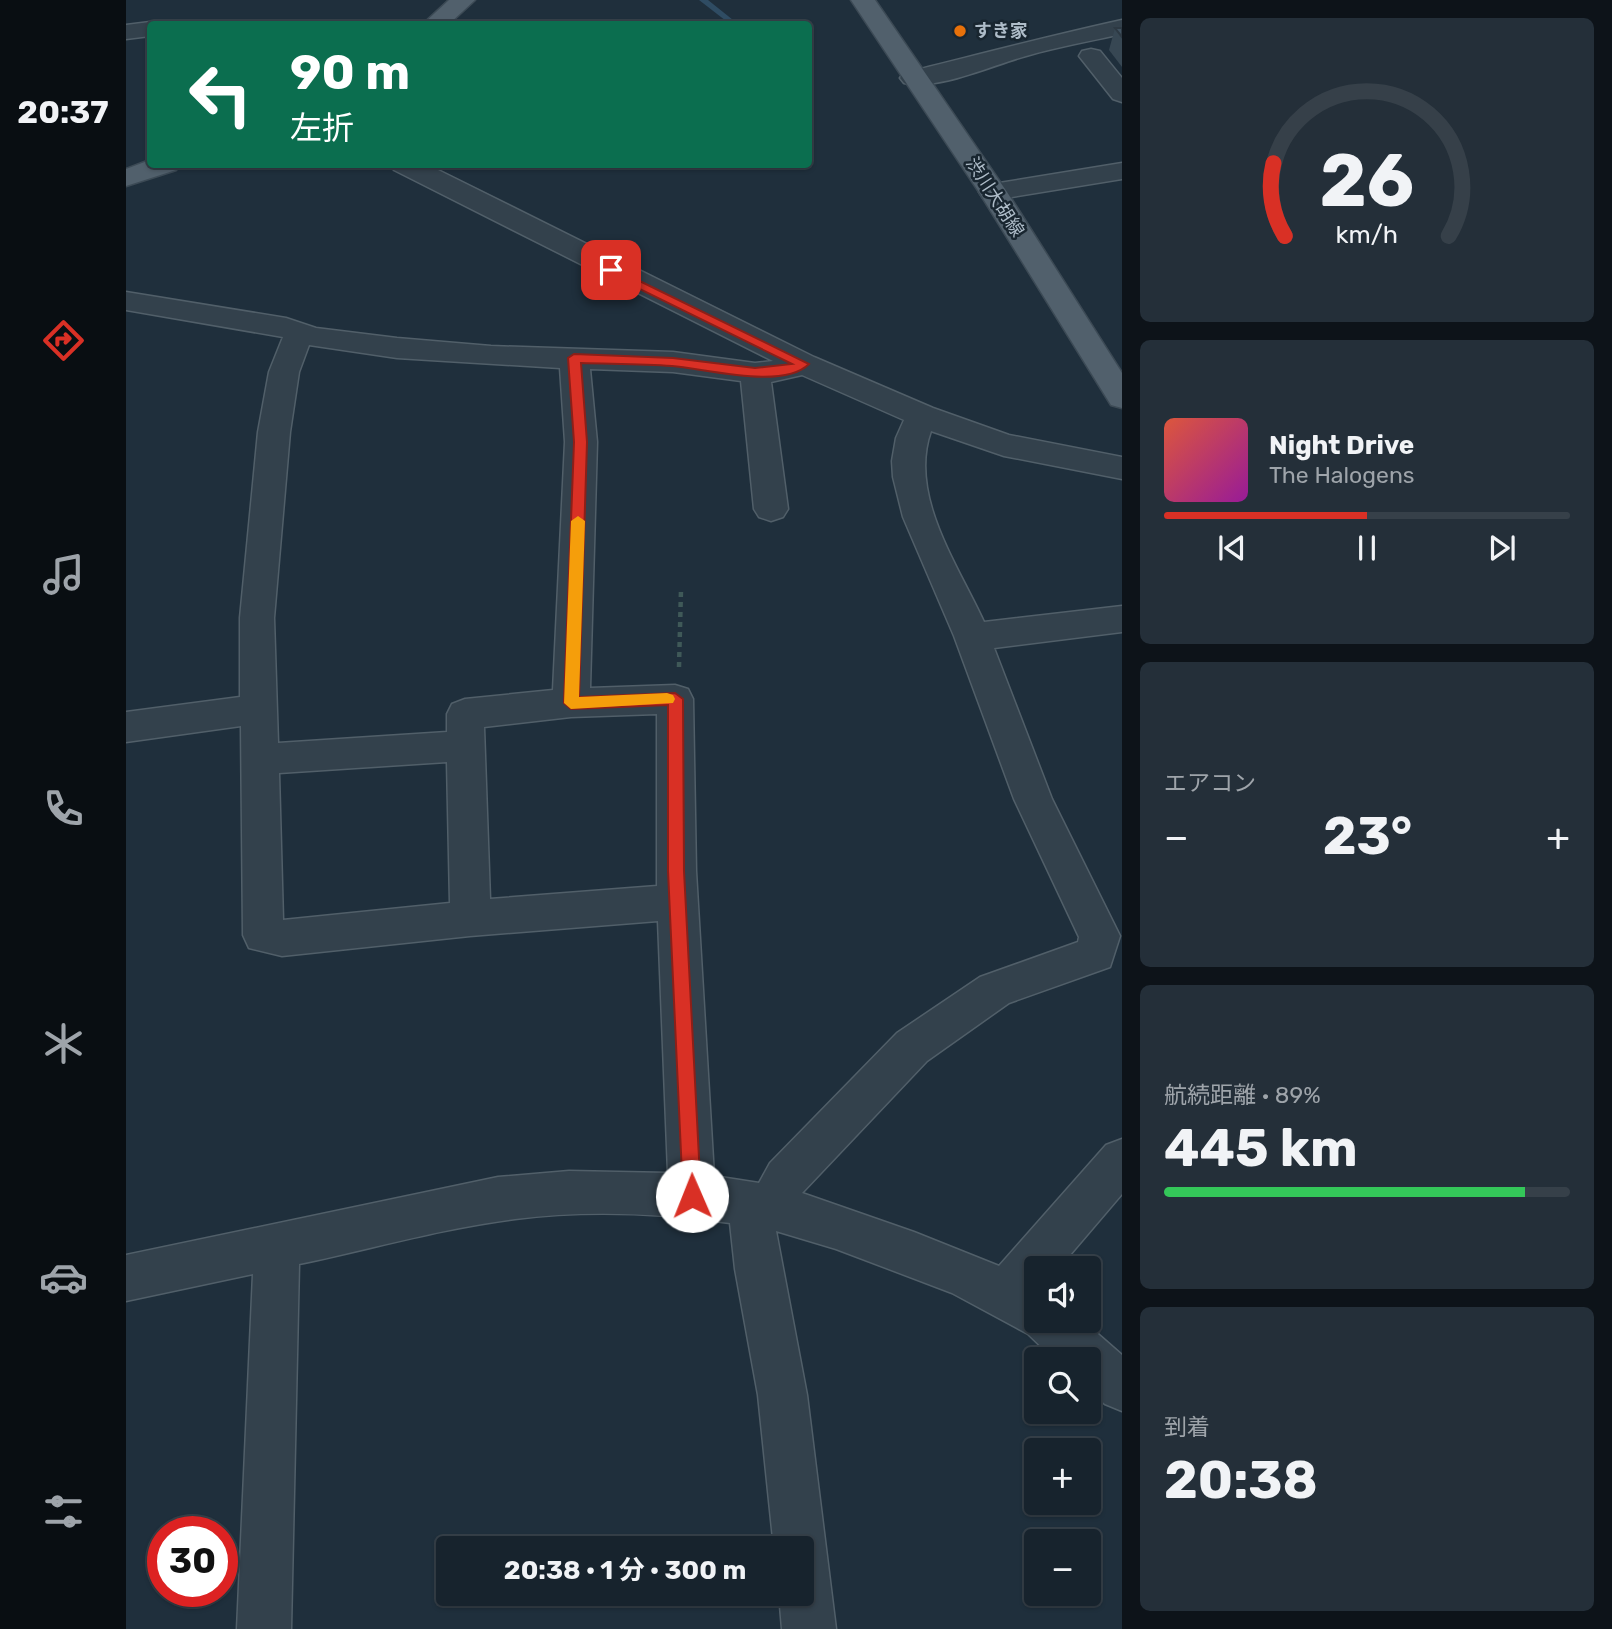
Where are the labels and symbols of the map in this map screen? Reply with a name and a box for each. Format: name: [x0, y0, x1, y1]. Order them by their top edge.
place label: すき家: [974, 20, 1028, 42]
marker: すき家: [952, 23, 968, 39]
street label: 渋川大胡線: [961, 153, 1029, 241]
pin: [581, 240, 641, 300]
position arrow: [655, 1159, 729, 1233]
speed limit sign: 30: [147, 1516, 238, 1607]

